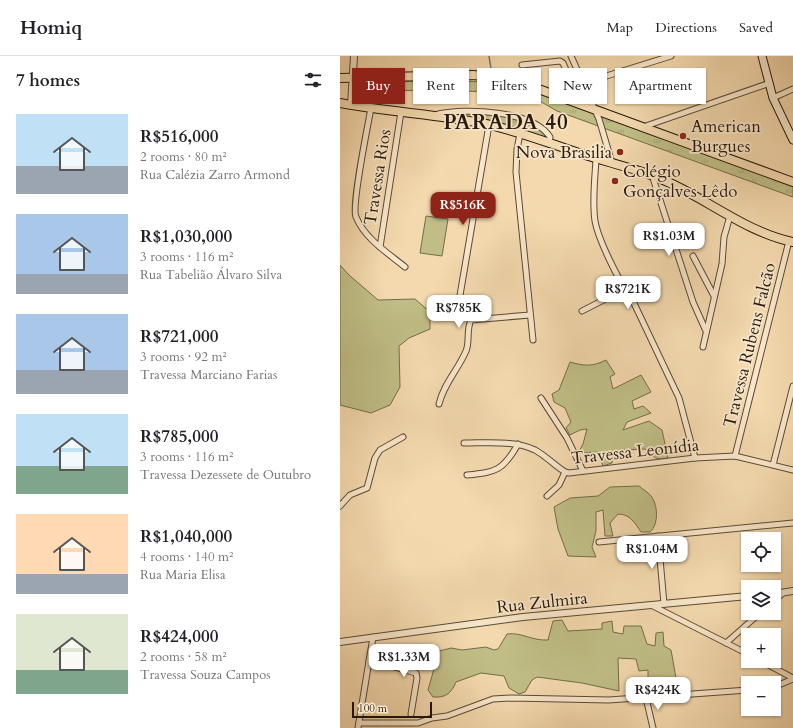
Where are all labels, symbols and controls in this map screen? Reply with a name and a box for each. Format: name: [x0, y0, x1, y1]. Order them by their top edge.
text: Homiq: [20, 15, 82, 41]
text: Map: [607, 18, 633, 37]
text: Directions: [655, 18, 717, 37]
text: Saved: [739, 18, 773, 37]
chip: Buy: [352, 68, 405, 104]
chip: Rent: [413, 68, 469, 104]
chip: Filters: [477, 68, 541, 104]
chip: New: [549, 68, 607, 104]
chip: Apartment: [615, 68, 706, 104]
text: 7 homes: [16, 69, 80, 92]
icon: filters: [302, 69, 324, 91]
district label: PARADA 40: [443, 108, 569, 137]
place label: American Burgues: [691, 115, 761, 158]
text: R$516,000: [140, 125, 218, 148]
street label: Travessa Rios: [359, 127, 396, 227]
icon: home: [48, 130, 96, 178]
marker: American Burgues: [678, 131, 688, 141]
place label: Nova Brasilia: [516, 141, 613, 164]
marker: Nova Brasilia: [615, 147, 625, 157]
text: 2 rooms · 80 m²: [140, 148, 227, 166]
place label: Colégio Gonçalves Lêdo: [623, 160, 738, 203]
text: Rua Calézia Zarro Armond: [140, 166, 290, 184]
marker: Colégio Gonçalves Lêdo: [610, 176, 620, 186]
pin: R$516K: [430, 192, 496, 226]
text: R$516K: [440, 196, 486, 214]
pin: R$1.03M: [632, 223, 706, 257]
text: R$1,030,000: [140, 225, 232, 248]
text: R$1.03M: [643, 227, 695, 245]
icon: home: [48, 230, 96, 278]
text: 3 rooms · 116 m²: [140, 248, 233, 266]
street label: Travessa Rubens Falcão: [718, 260, 781, 430]
text: Rua Tabelião Álvaro Silva: [140, 266, 282, 284]
pin: R$721K: [595, 276, 661, 310]
text: R$721K: [605, 280, 651, 298]
pin: R$785K: [426, 295, 492, 329]
text: R$785K: [436, 299, 482, 317]
text: R$721,000: [140, 325, 218, 348]
icon: home: [48, 330, 96, 378]
text: 3 rooms · 92 m²: [140, 348, 227, 366]
text: Travessa Marciano Farias: [140, 366, 277, 384]
text: R$785,000: [140, 425, 218, 448]
icon: home: [48, 430, 96, 478]
street label: Travessa Leonídia: [570, 433, 701, 470]
text: 3 rooms · 116 m²: [140, 448, 233, 466]
text: Travessa Dezessete de Outubro: [140, 466, 311, 484]
text: R$1,040,000: [140, 525, 232, 548]
icon: home: [48, 530, 96, 578]
map controls: [741, 532, 781, 716]
button: locate: [741, 532, 781, 572]
pin: R$1.04M: [615, 536, 689, 570]
text: R$1.04M: [626, 540, 678, 558]
text: 4 rooms · 140 m²: [140, 548, 233, 566]
text: Rua Maria Elisa: [140, 566, 226, 584]
button: layers: [741, 580, 781, 620]
street label: Rua Zulmira: [495, 586, 589, 619]
text: R$424,000: [140, 625, 218, 648]
button: +: [741, 628, 781, 668]
icon: home: [48, 630, 96, 678]
pin: R$1.33M: [367, 644, 441, 678]
text: 2 rooms · 58 m²: [140, 648, 227, 666]
text: R$1.33M: [378, 648, 430, 666]
text: Travessa Souza Campos: [140, 666, 271, 684]
button: −: [741, 676, 781, 716]
pin: R$424K: [625, 677, 691, 711]
text: R$424K: [635, 681, 681, 699]
scale bar: [352, 700, 432, 719]
text: 100 m: [358, 701, 387, 716]

